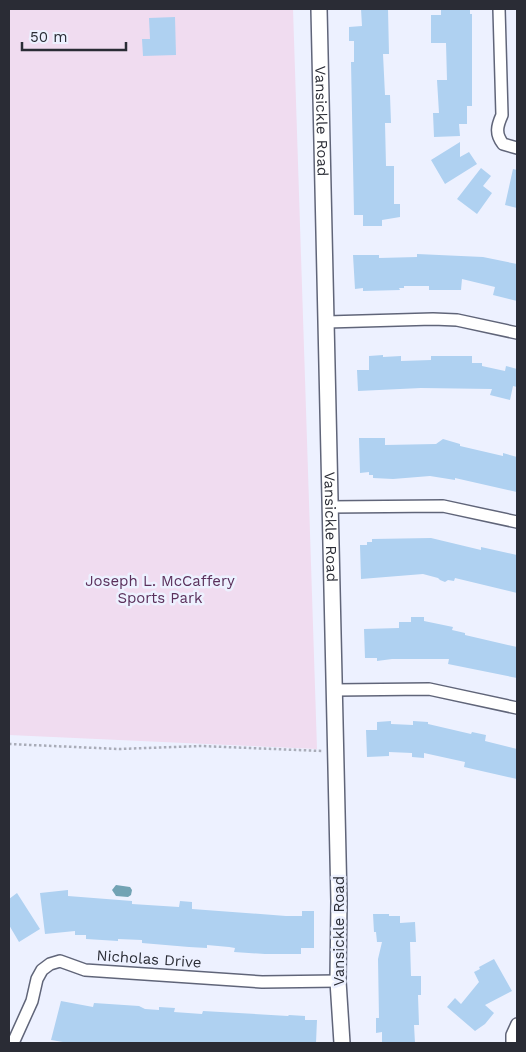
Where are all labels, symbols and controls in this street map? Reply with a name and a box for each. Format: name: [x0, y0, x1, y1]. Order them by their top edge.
scale bar: [22, 20, 126, 52]
text: 50 m: [30, 28, 67, 46]
street label: Vansickle Road: [311, 66, 332, 176]
street label: Vansickle Road: [320, 471, 341, 582]
park label: Joseph L. McCaffery Sports Park: [85, 572, 235, 607]
street label: Vansickle Road: [330, 876, 348, 986]
street label: Nicholas Drive: [96, 946, 202, 972]

